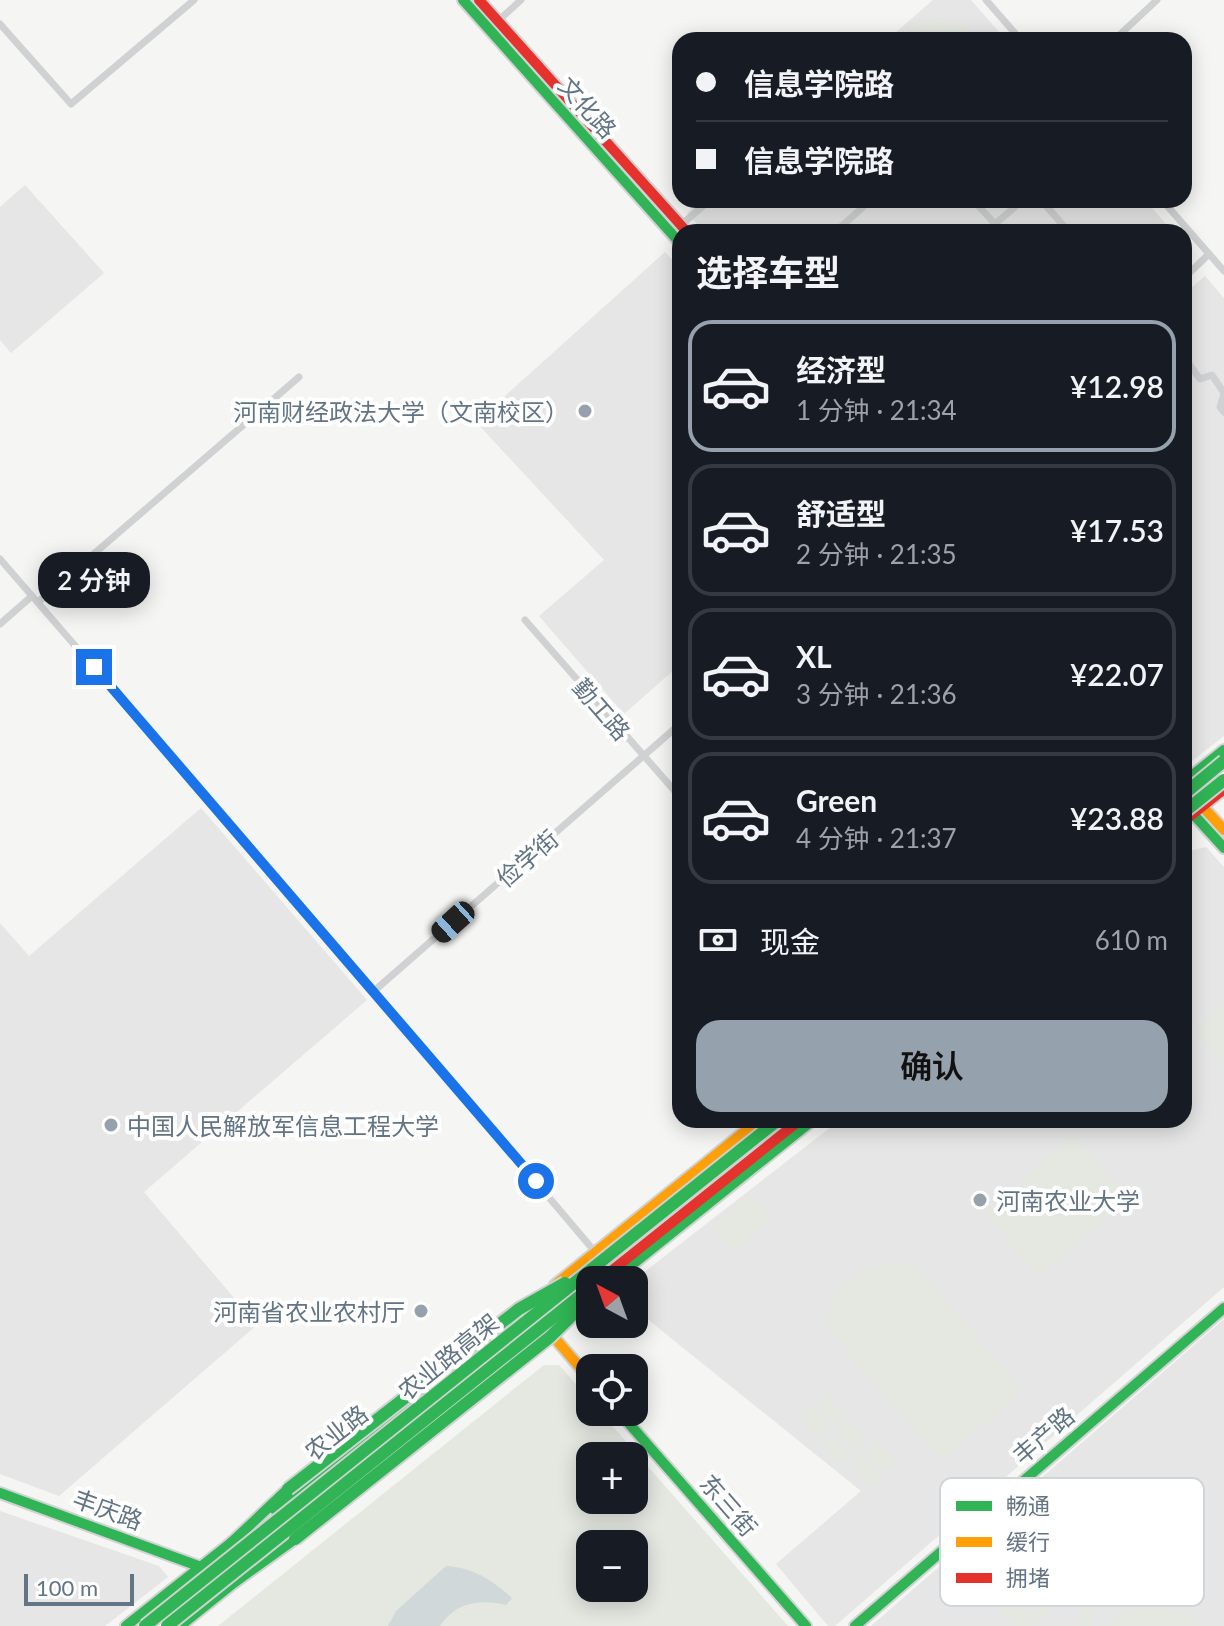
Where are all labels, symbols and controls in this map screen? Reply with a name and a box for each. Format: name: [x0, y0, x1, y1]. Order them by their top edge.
text: 信息学院路: [744, 65, 894, 101]
street label: 文化路: [553, 71, 623, 143]
text: 信息学院路: [744, 142, 894, 178]
text: 选择车型: [696, 250, 840, 294]
icon: car: [700, 350, 772, 422]
text: 经济型: [796, 351, 886, 387]
text: ¥12.98: [1070, 368, 1164, 404]
text: 1 分钟 · 21:34: [796, 394, 957, 426]
place label: 河南财经政法大学（文南校区）: [233, 397, 569, 426]
marker: 河南财经政法大学（文南校区）: [576, 402, 594, 420]
icon: car: [700, 494, 772, 566]
text: 舒适型: [796, 495, 886, 531]
text: ¥17.53: [1070, 512, 1164, 548]
text: 2 分钟 · 21:35: [796, 538, 957, 570]
callout: 2 分钟: [38, 551, 150, 607]
text: 2 分钟: [57, 564, 131, 596]
icon: car: [700, 638, 772, 710]
text: XL: [796, 638, 832, 674]
route end: [76, 649, 112, 685]
text: ¥22.07: [1070, 656, 1164, 692]
street label: 勤工路: [567, 672, 637, 746]
text: 3 分钟 · 21:36: [796, 678, 957, 710]
icon: car: [700, 782, 772, 854]
text: Green: [796, 782, 877, 818]
text: ¥23.88: [1070, 800, 1164, 836]
text: 4 分钟 · 21:37: [796, 822, 957, 854]
street label: 俭学街: [490, 823, 564, 893]
car: [427, 897, 479, 947]
icon: cash: [696, 918, 740, 962]
text: 现金: [760, 923, 820, 959]
text: 610 m: [1095, 924, 1168, 956]
button: 确认: [696, 1020, 1168, 1112]
place label: 中国人民解放军信息工程大学: [127, 1111, 439, 1140]
marker: 中国人民解放军信息工程大学: [102, 1116, 120, 1134]
route start: [518, 1163, 554, 1199]
place label: 河南农业大学: [996, 1186, 1140, 1215]
marker: 河南农业大学: [971, 1191, 989, 1209]
north arrow: [576, 1266, 648, 1338]
map controls: [576, 1266, 648, 1602]
place label: 河南省农业农村厅: [213, 1297, 405, 1326]
marker: 河南省农业农村厅: [412, 1302, 430, 1320]
street label: 农业路高架: [392, 1307, 504, 1405]
button: locate: [576, 1354, 648, 1426]
street label: 农业路: [299, 1398, 373, 1466]
street label: 丰产路: [1006, 1400, 1080, 1470]
button: +: [576, 1442, 648, 1514]
street label: 东三街: [694, 1468, 764, 1542]
legend: [940, 1478, 1204, 1606]
street label: 丰庆路: [69, 1483, 147, 1535]
text: 畅通: [1006, 1492, 1050, 1519]
text: 缓行: [1006, 1528, 1050, 1555]
button: −: [576, 1530, 648, 1602]
text: 拥堵: [1006, 1564, 1050, 1591]
scale bar: [24, 1570, 134, 1606]
text: 100 m: [36, 1574, 98, 1601]

